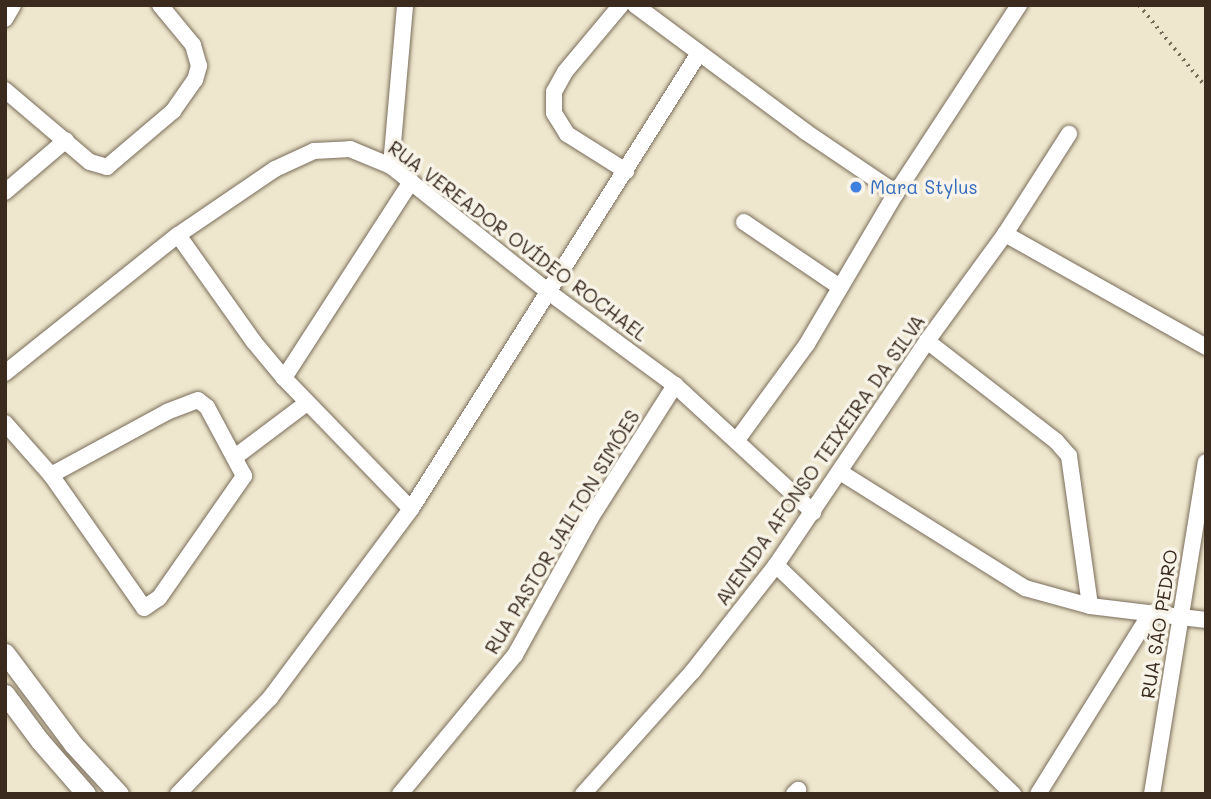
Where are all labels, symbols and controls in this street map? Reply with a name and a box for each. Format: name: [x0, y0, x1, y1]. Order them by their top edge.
street label: RUA VEREADOR OVÍDEO ROCHAEL: [384, 136, 652, 346]
place label: Mara Stylus: [870, 176, 978, 198]
marker: Mara Stylus: [848, 179, 864, 195]
street label: AVENIDA AFONSO TEIXEIRA DA SILVA: [710, 310, 930, 610]
street label: RUA PASTOR JAILTON SIMÕES: [480, 406, 644, 658]
street label: RUA SÃO PEDRO: [1136, 548, 1182, 700]

